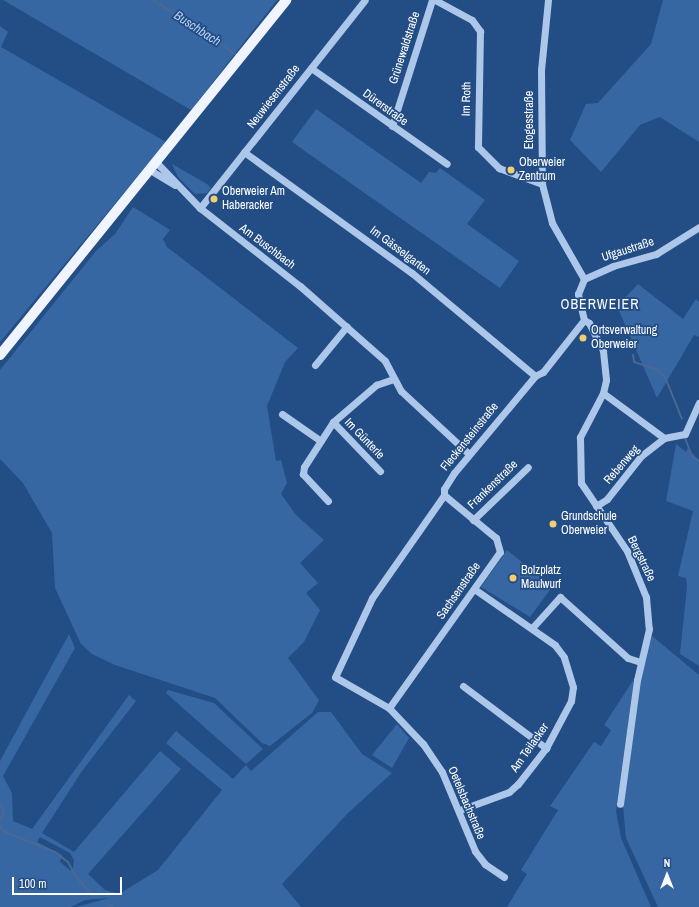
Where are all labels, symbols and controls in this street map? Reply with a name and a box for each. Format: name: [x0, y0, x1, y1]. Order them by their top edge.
water label: Buschbach: [171, 8, 223, 50]
street label: Grünewaldstraße: [386, 10, 424, 86]
street label: Neuwiesenstraße: [245, 62, 303, 132]
street label: Im Roth: [460, 82, 474, 116]
street label: Dürerstraße: [360, 87, 410, 129]
street label: Etogesstraße: [523, 91, 537, 149]
place label: Oberweier Zentrum: [519, 156, 565, 184]
marker: Oberweier Zentrum: [506, 165, 516, 175]
place label: Oberweier Am Haberacker: [222, 185, 285, 213]
marker: Oberweier Am Haberacker: [209, 194, 219, 204]
street label: Am Buschbach: [236, 221, 298, 273]
street label: Im Gässelgarten: [367, 224, 433, 278]
street label: Ufgaustraße: [600, 235, 656, 265]
district label: OBERWEIER: [561, 296, 639, 312]
place label: Ortsverwaltung Oberweier: [591, 324, 657, 352]
marker: Ortsverwaltung Oberweier: [578, 333, 588, 343]
street label: Fleckensteinstraße: [438, 400, 502, 474]
street label: Im Günterle: [341, 416, 387, 462]
street label: Rebenweg: [601, 443, 643, 487]
street label: Frankenstraße: [465, 458, 521, 512]
place label: Grundschule Oberweier: [561, 510, 617, 538]
marker: Grundschule Oberweier: [548, 519, 558, 529]
street label: Bergstraße: [624, 534, 658, 584]
street label: Sachsenstraße: [434, 560, 484, 622]
place label: Bolzplatz Maulwurf: [521, 564, 561, 592]
marker: Bolzplatz Maulwurf: [508, 573, 518, 583]
street label: Am Teilacker: [508, 721, 552, 775]
street label: Oetelsbachstraße: [444, 764, 488, 842]
north arrow: [647, 855, 687, 895]
text: N: [664, 856, 670, 870]
scale bar: [14, 869, 124, 895]
text: 100 m: [19, 876, 46, 892]

